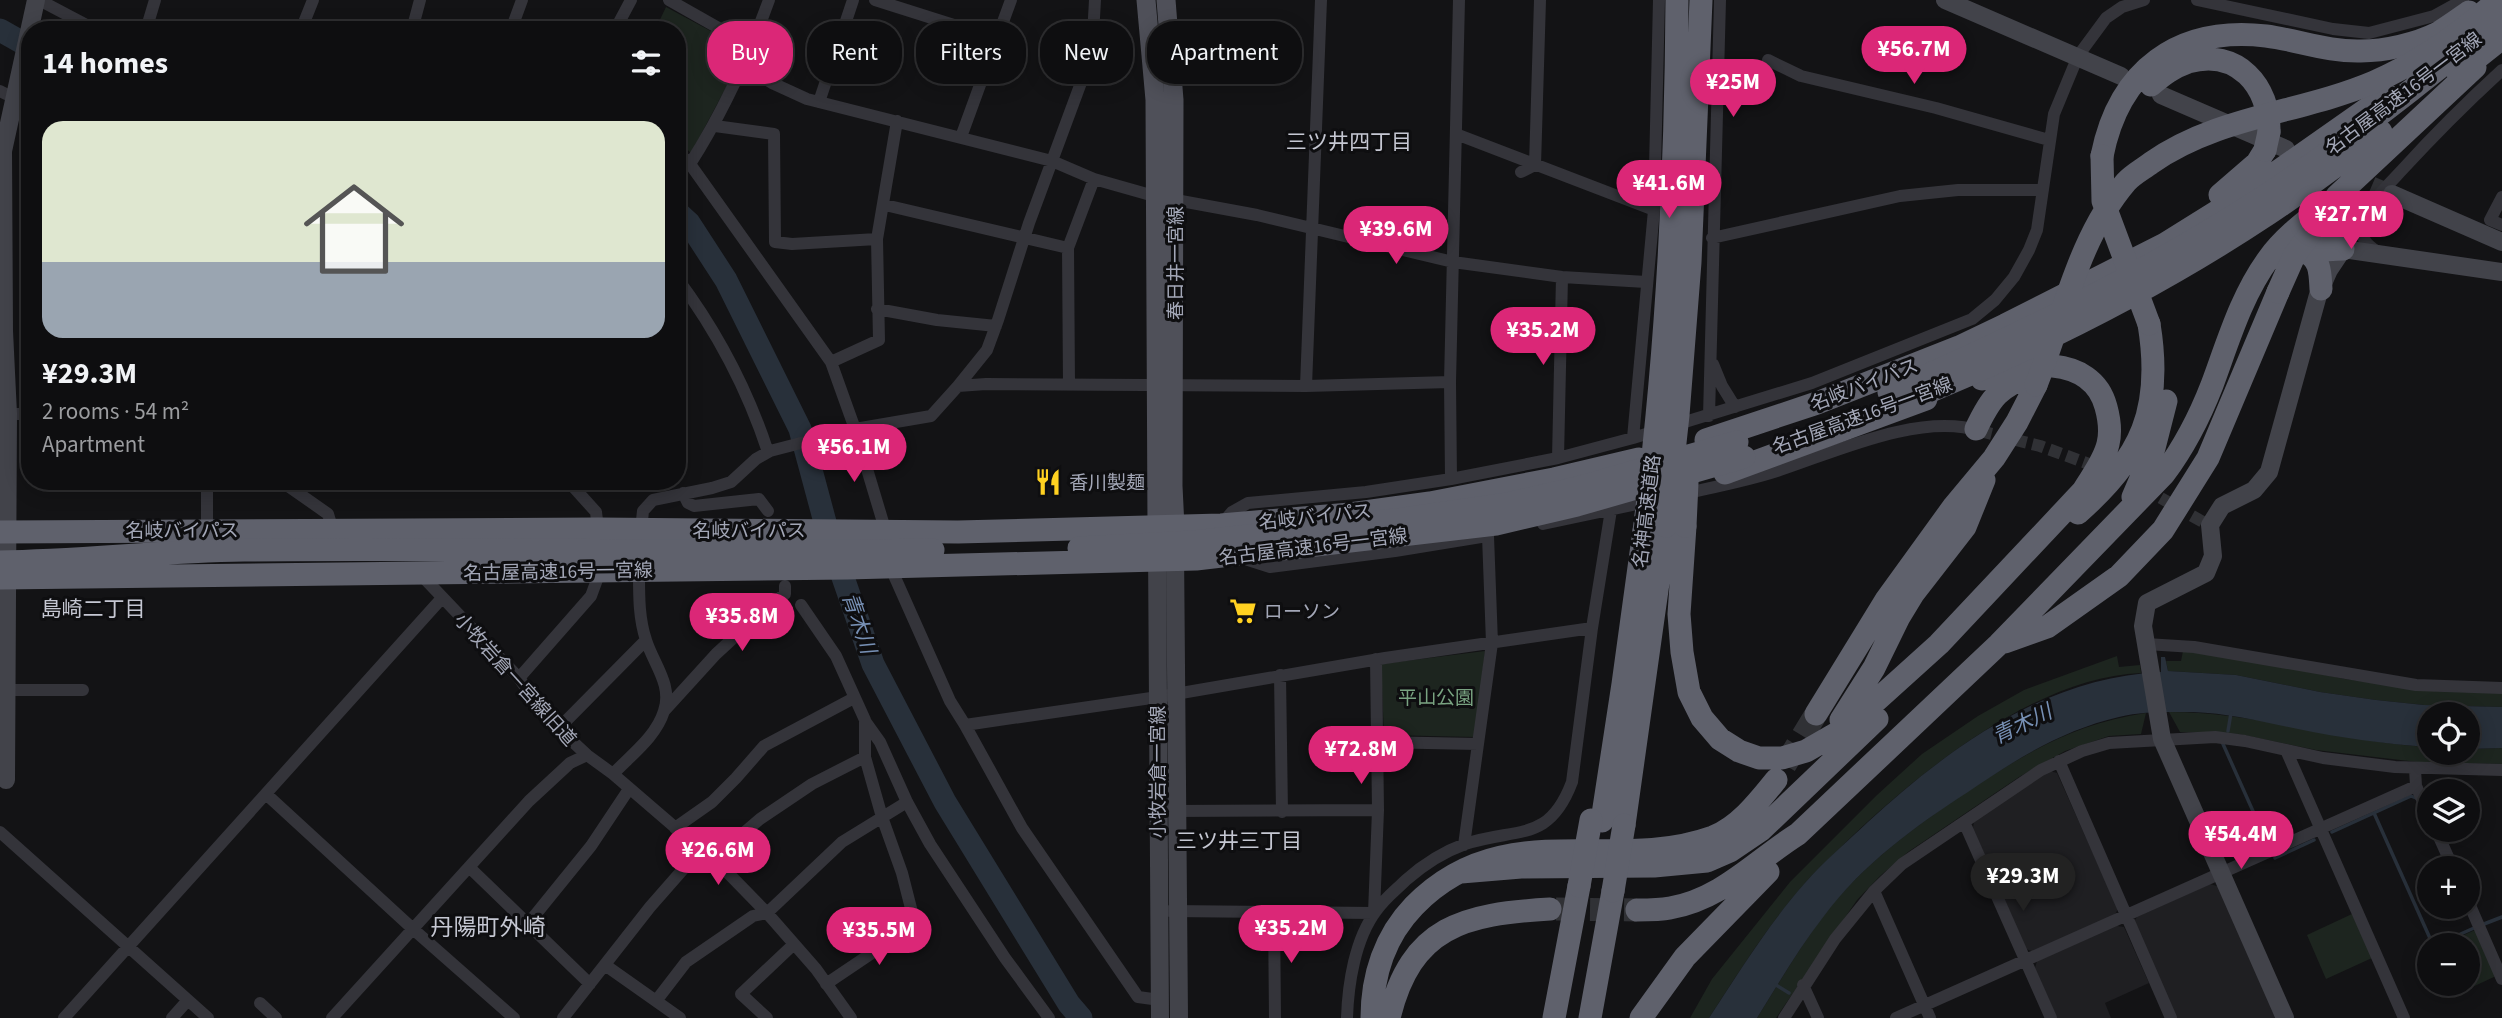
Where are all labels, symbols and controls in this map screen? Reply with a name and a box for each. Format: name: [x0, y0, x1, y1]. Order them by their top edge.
chip: Buy: [707, 21, 793, 84]
chip: Rent: [807, 21, 902, 84]
chip: Filters: [916, 21, 1026, 84]
chip: New: [1040, 21, 1133, 84]
chip: Apartment: [1147, 21, 1302, 84]
street label: 名古屋高速16号一宮線: [2320, 26, 2488, 162]
pin: ¥56.7M: [1857, 27, 1971, 86]
text: ¥56.7M: [1877, 32, 1951, 65]
text: 14 homes: [42, 42, 168, 85]
icon: filters: [627, 44, 665, 82]
pin: ¥25M: [1692, 60, 1774, 119]
text: ¥25M: [1706, 65, 1760, 98]
district label: 三ツ井四丁目: [1286, 127, 1412, 157]
pin: ¥41.6M: [1612, 160, 1726, 220]
icon: home: [291, 166, 417, 292]
text: ¥41.6M: [1632, 166, 1706, 199]
pin: ¥27.7M: [2294, 191, 2408, 251]
text: ¥27.7M: [2314, 197, 2388, 230]
street label: 春日井一宮線: [1163, 206, 1190, 320]
pin: ¥39.6M: [1339, 206, 1453, 266]
text: ¥39.6M: [1359, 212, 1433, 245]
pin: ¥35.2M: [1486, 308, 1600, 367]
text: ¥35.2M: [1506, 313, 1580, 346]
text: ¥29.3M: [42, 352, 137, 395]
street label: 名岐バイパス: [1807, 352, 1922, 418]
street label: 名古屋高速16号一宮線: [1769, 371, 1956, 462]
text: 2 rooms · 54 m²: [42, 395, 189, 428]
pin: ¥56.1M: [797, 424, 911, 484]
text: Apartment: [42, 428, 145, 461]
text: ¥56.1M: [817, 430, 891, 463]
street label: 名神高速道路: [1627, 453, 1668, 569]
restaurant icon: 香川製麺: [1033, 467, 1063, 497]
place label: 香川製麺: [1069, 470, 1145, 497]
street label: 名岐バイパス: [1257, 498, 1373, 537]
street label: 名岐バイパス: [125, 518, 239, 545]
street label: 名岐バイパス: [692, 518, 806, 545]
street label: 名古屋高速16号一宮線: [1217, 523, 1409, 572]
street label: 名古屋高速16号一宮線: [463, 557, 653, 588]
water label: 青木川: [835, 588, 884, 660]
district label: 島崎二丁目: [41, 594, 146, 624]
pin: ¥35.8M: [685, 594, 799, 653]
supermarket icon: ローソン: [1228, 596, 1258, 626]
text: ¥35.8M: [705, 599, 779, 632]
place label: ローソン: [1264, 599, 1340, 626]
street label: 小牧岩倉一宮線旧道: [448, 607, 582, 753]
park label: 平山公園: [1398, 685, 1474, 712]
water label: 青木川: [1987, 696, 2059, 751]
map controls: [2417, 702, 2480, 996]
button: locate: [2417, 702, 2480, 765]
street label: 小牧岩倉一宮線: [1145, 705, 1172, 839]
pin: ¥72.8M: [1304, 726, 1418, 786]
text: ¥72.8M: [1324, 732, 1398, 765]
button: layers: [2417, 779, 2480, 842]
pin: ¥54.4M: [2184, 812, 2298, 871]
text: ¥54.4M: [2204, 817, 2278, 850]
district label: 三ツ井三丁目: [1176, 826, 1302, 856]
pin: ¥26.6M: [661, 828, 775, 887]
text: ¥26.6M: [681, 833, 755, 866]
pin: ¥29.3M: [1966, 853, 2080, 913]
button: +: [2417, 856, 2480, 919]
text: ¥29.3M: [1986, 859, 2060, 892]
pin: ¥35.2M: [1234, 906, 1348, 965]
pin: ¥35.5M: [822, 908, 936, 967]
district label: 丹陽町外崎: [431, 911, 546, 944]
text: ¥35.2M: [1254, 911, 1328, 944]
text: ¥35.5M: [842, 913, 916, 946]
button: −: [2417, 933, 2480, 996]

